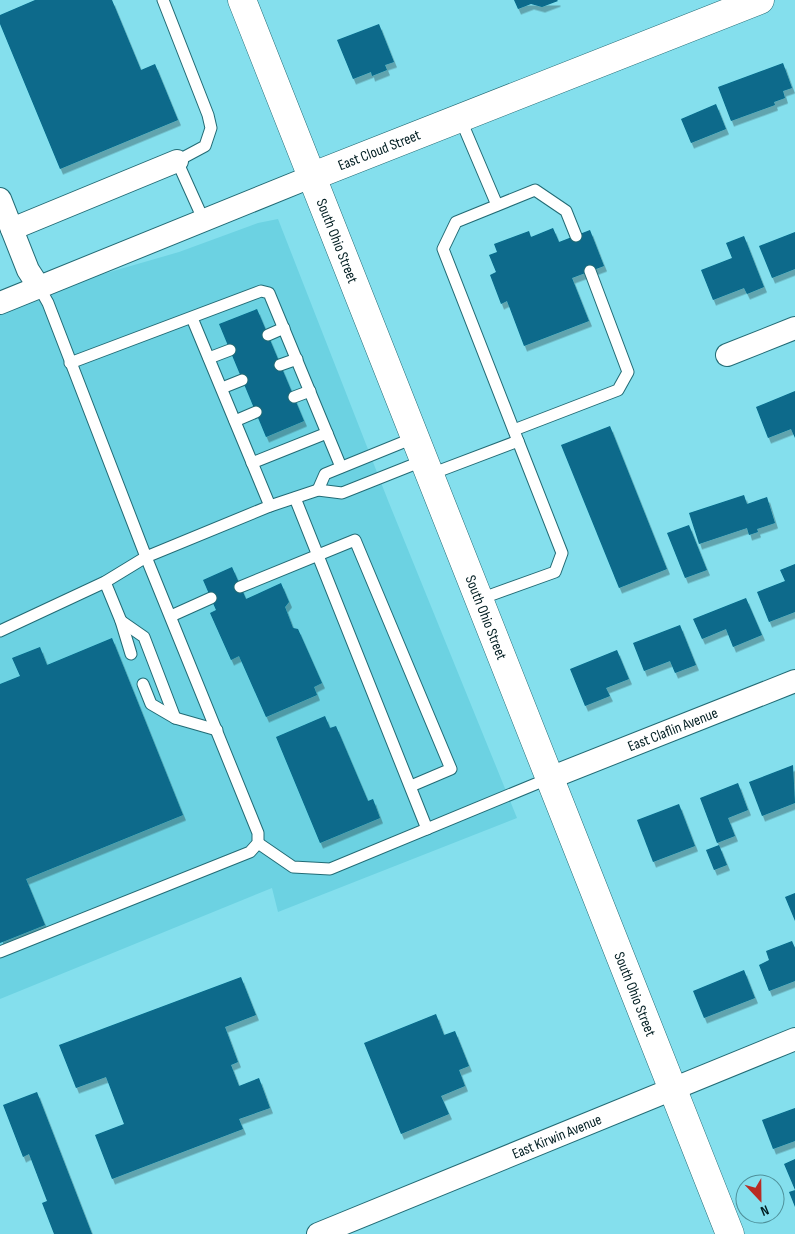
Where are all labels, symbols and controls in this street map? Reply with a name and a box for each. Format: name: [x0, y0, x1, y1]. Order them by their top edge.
street label: East Cloud Street: [335, 125, 423, 175]
street label: South Ohio Street: [312, 196, 363, 286]
street label: South Ohio Street: [461, 572, 512, 663]
street label: East Claflin Avenue: [625, 703, 720, 756]
street label: South Ohio Street: [610, 949, 661, 1039]
street label: East Kirwin Avenue: [509, 1110, 604, 1163]
north arrow: [735, 1174, 785, 1224]
text: N: [758, 1201, 771, 1220]

